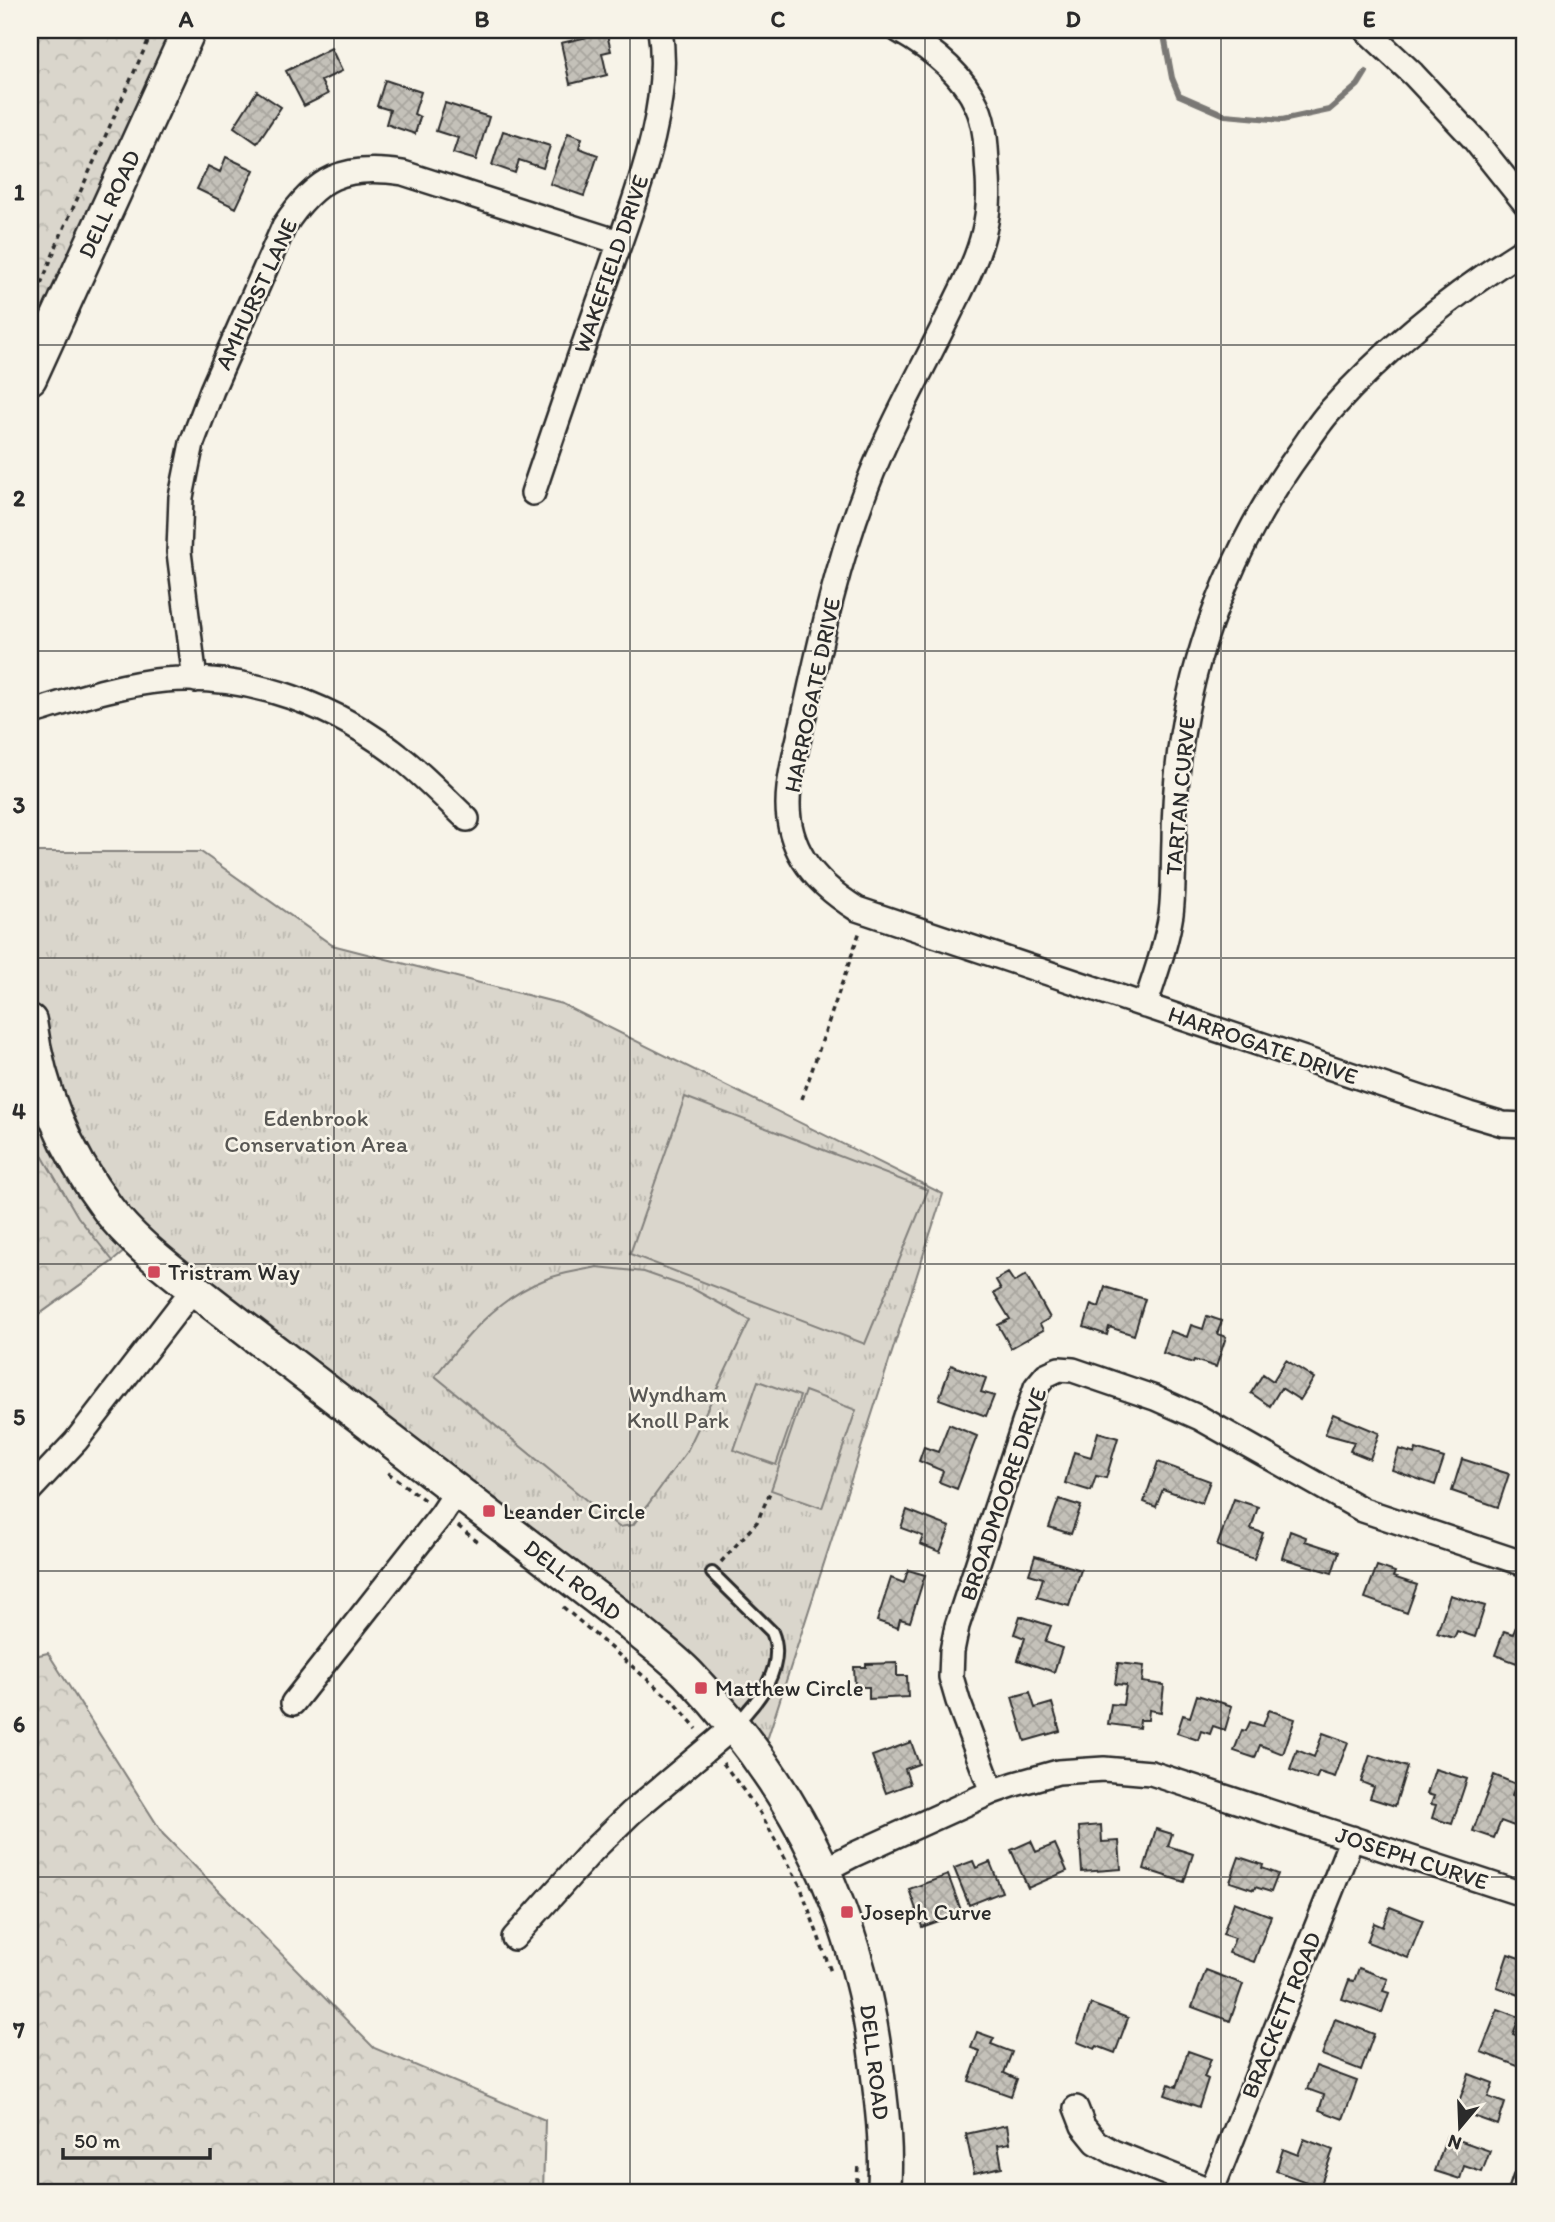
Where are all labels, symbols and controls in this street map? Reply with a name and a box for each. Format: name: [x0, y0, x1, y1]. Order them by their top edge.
text: A: [178, 5, 194, 33]
text: B: [475, 5, 490, 33]
text: C: [771, 5, 786, 33]
text: D: [1065, 5, 1081, 33]
text: E: [1363, 5, 1376, 33]
street label: DELL ROAD: [72, 145, 146, 263]
street label: WAKEFIELD DRIVE: [567, 171, 655, 357]
text: 1: [14, 178, 25, 206]
street label: AMHURST LANE: [209, 214, 303, 374]
text: 2: [13, 484, 26, 512]
street label: HARROGATE DRIVE: [778, 595, 846, 795]
street label: TARTAN CURVE: [1159, 715, 1201, 877]
text: 3: [13, 791, 26, 819]
street label: HARROGATE DRIVE: [1165, 999, 1362, 1091]
text: 4: [12, 1097, 26, 1125]
park label: Edenbrook Conservation Area: [224, 1104, 408, 1158]
place label: Tristram Way: [168, 1258, 300, 1286]
marker: Tristram Way: [146, 1264, 162, 1280]
park label: Wyndham Knoll Park: [627, 1380, 730, 1434]
street label: BROADMOORE DRIVE: [953, 1384, 1053, 1604]
text: 5: [13, 1403, 25, 1431]
place label: Leander Circle: [503, 1497, 645, 1525]
marker: Leander Circle: [481, 1503, 497, 1519]
street label: DELL ROAD: [519, 1533, 627, 1627]
place label: Matthew Circle: [715, 1674, 864, 1702]
marker: Matthew Circle: [693, 1680, 709, 1696]
text: 6: [13, 1710, 25, 1738]
street label: JOSEPH CURVE: [1332, 1820, 1492, 1896]
place label: Joseph Curve: [861, 1898, 992, 1926]
marker: Joseph Curve: [839, 1904, 855, 1920]
street label: BRACKETT ROAD: [1235, 1928, 1327, 2102]
street label: DELL ROAD: [854, 2003, 896, 2121]
text: 7: [12, 2016, 25, 2044]
north arrow: [1426, 2092, 1496, 2162]
scale bar: [63, 2117, 210, 2161]
text: 50 m: [74, 2128, 121, 2153]
text: N: [1445, 2130, 1464, 2156]

